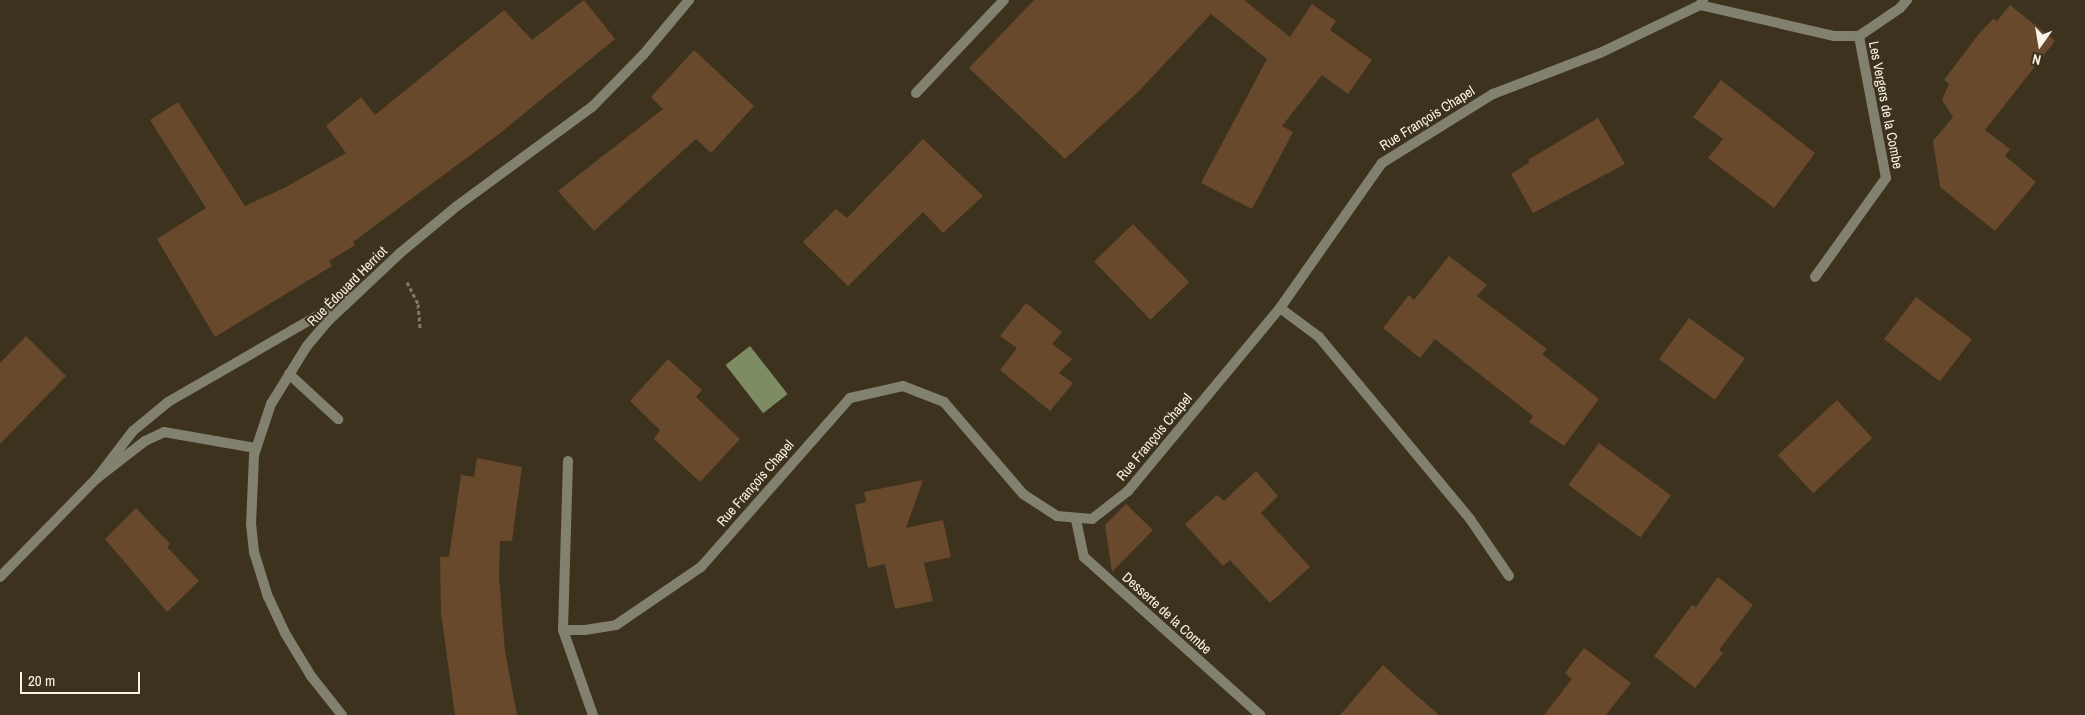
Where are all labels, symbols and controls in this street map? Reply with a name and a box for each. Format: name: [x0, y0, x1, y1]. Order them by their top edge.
north arrow: [2015, 20, 2065, 70]
street label: Les Vergers de la Combe: [1865, 40, 1907, 170]
text: N: [2031, 50, 2043, 69]
street label: Rue François Chapel: [1377, 82, 1477, 154]
street label: Rue Édouard Herriot: [304, 243, 390, 329]
street label: Rue François Chapel: [1113, 390, 1195, 484]
street label: Rue François Chapel: [713, 437, 797, 529]
street label: Desserte de la Combe: [1119, 569, 1215, 657]
scale bar: [22, 662, 142, 694]
text: 20 m: [28, 670, 55, 691]

